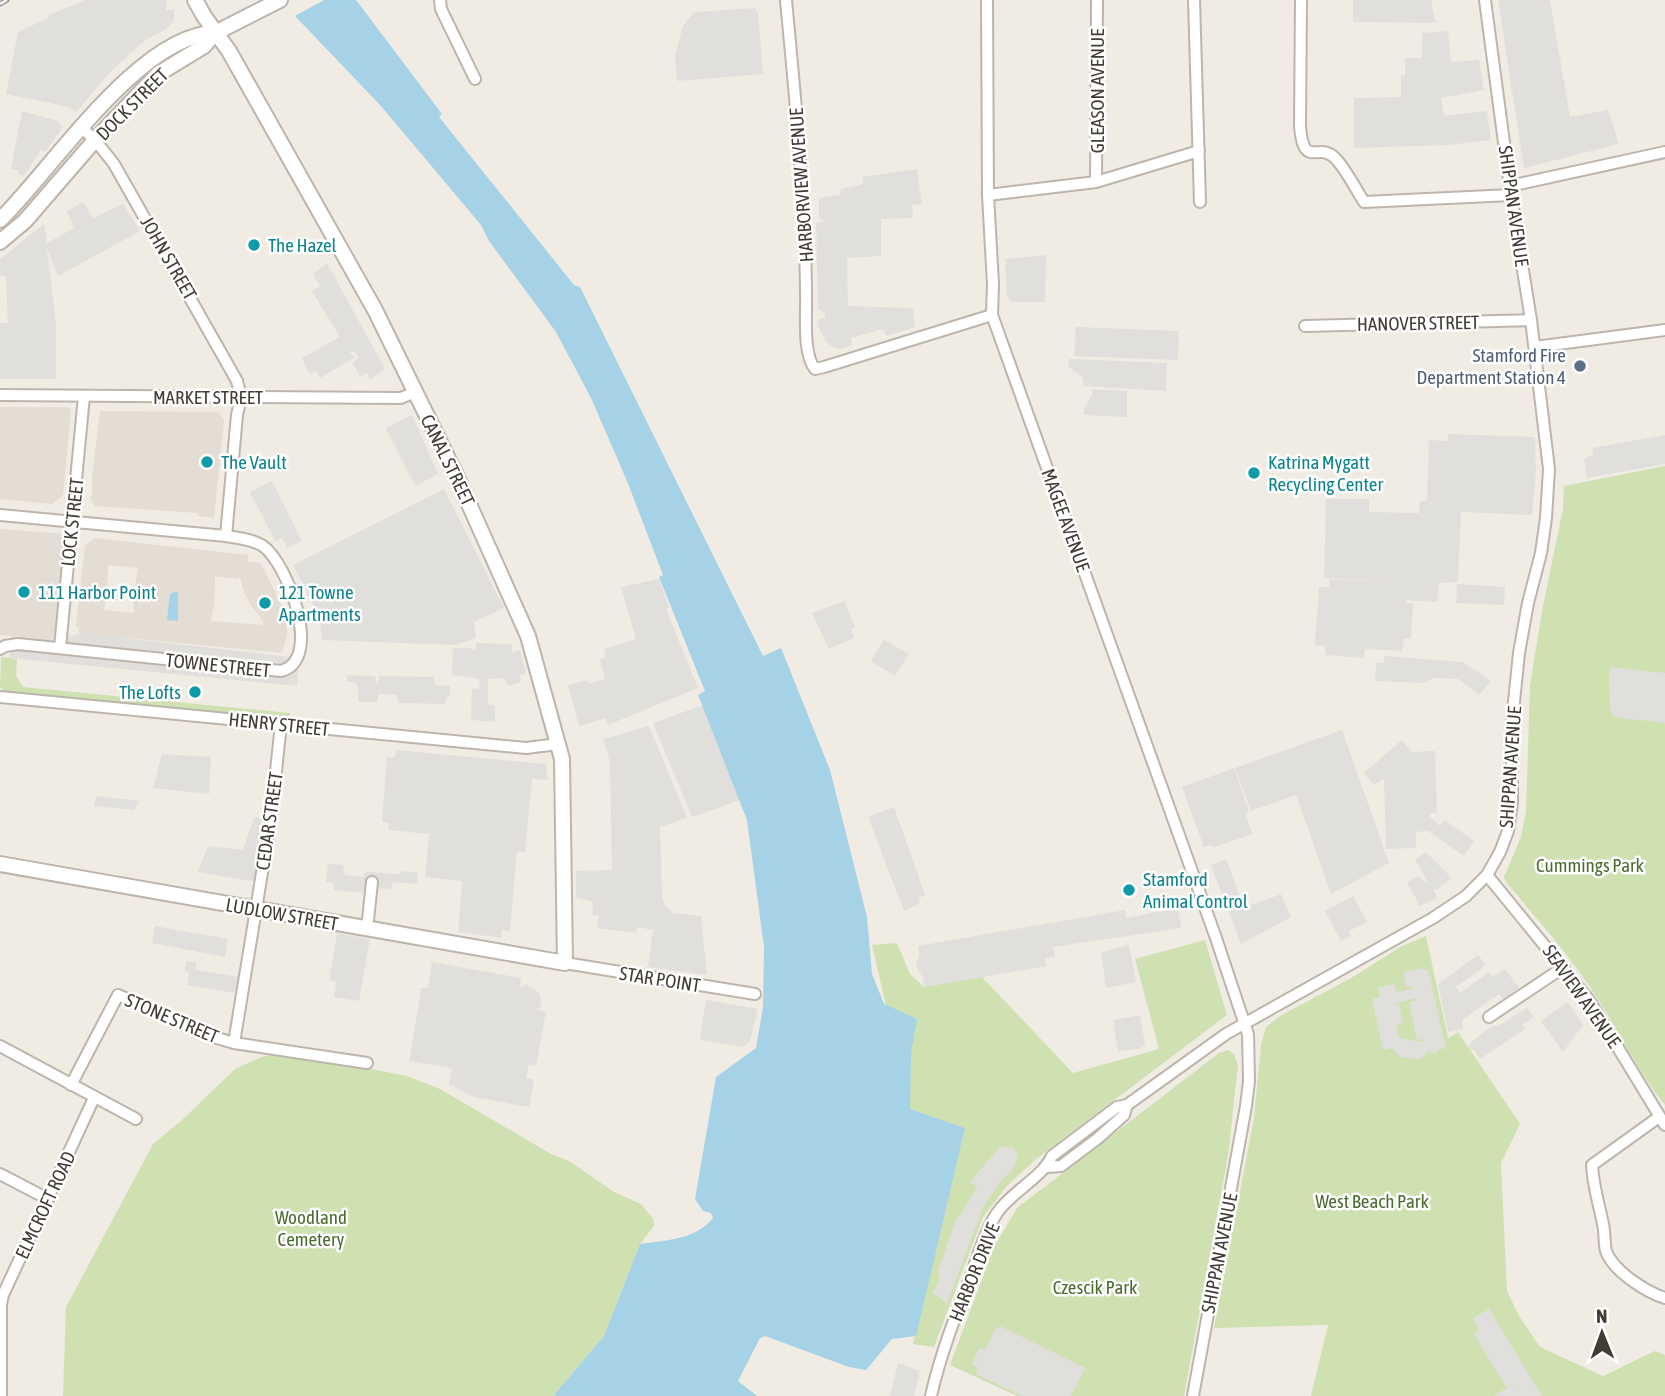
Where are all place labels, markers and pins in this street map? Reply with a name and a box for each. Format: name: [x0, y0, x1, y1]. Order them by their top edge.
place label: The Hazel: [268, 234, 337, 256]
marker: The Hazel: [246, 237, 262, 253]
place label: Stamford Fire Department Station 4: [1417, 344, 1566, 388]
marker: Stamford Fire Department Station 4: [1572, 358, 1588, 374]
place label: The Vault: [221, 451, 287, 473]
place label: Katrina Mygatt Recycling Center: [1268, 451, 1383, 495]
marker: The Vault: [199, 454, 215, 470]
marker: Katrina Mygatt Recycling Center: [1246, 465, 1262, 481]
place label: 111 Harbor Point: [38, 581, 156, 603]
place label: 121 Towne Apartments: [279, 581, 361, 625]
marker: 111 Harbor Point: [16, 584, 32, 600]
marker: 121 Towne Apartments: [257, 595, 273, 611]
place label: The Lofts: [119, 681, 181, 703]
marker: The Lofts: [187, 684, 203, 700]
place label: Stamford Animal Control: [1143, 868, 1248, 912]
marker: Stamford Animal Control: [1121, 882, 1137, 898]

